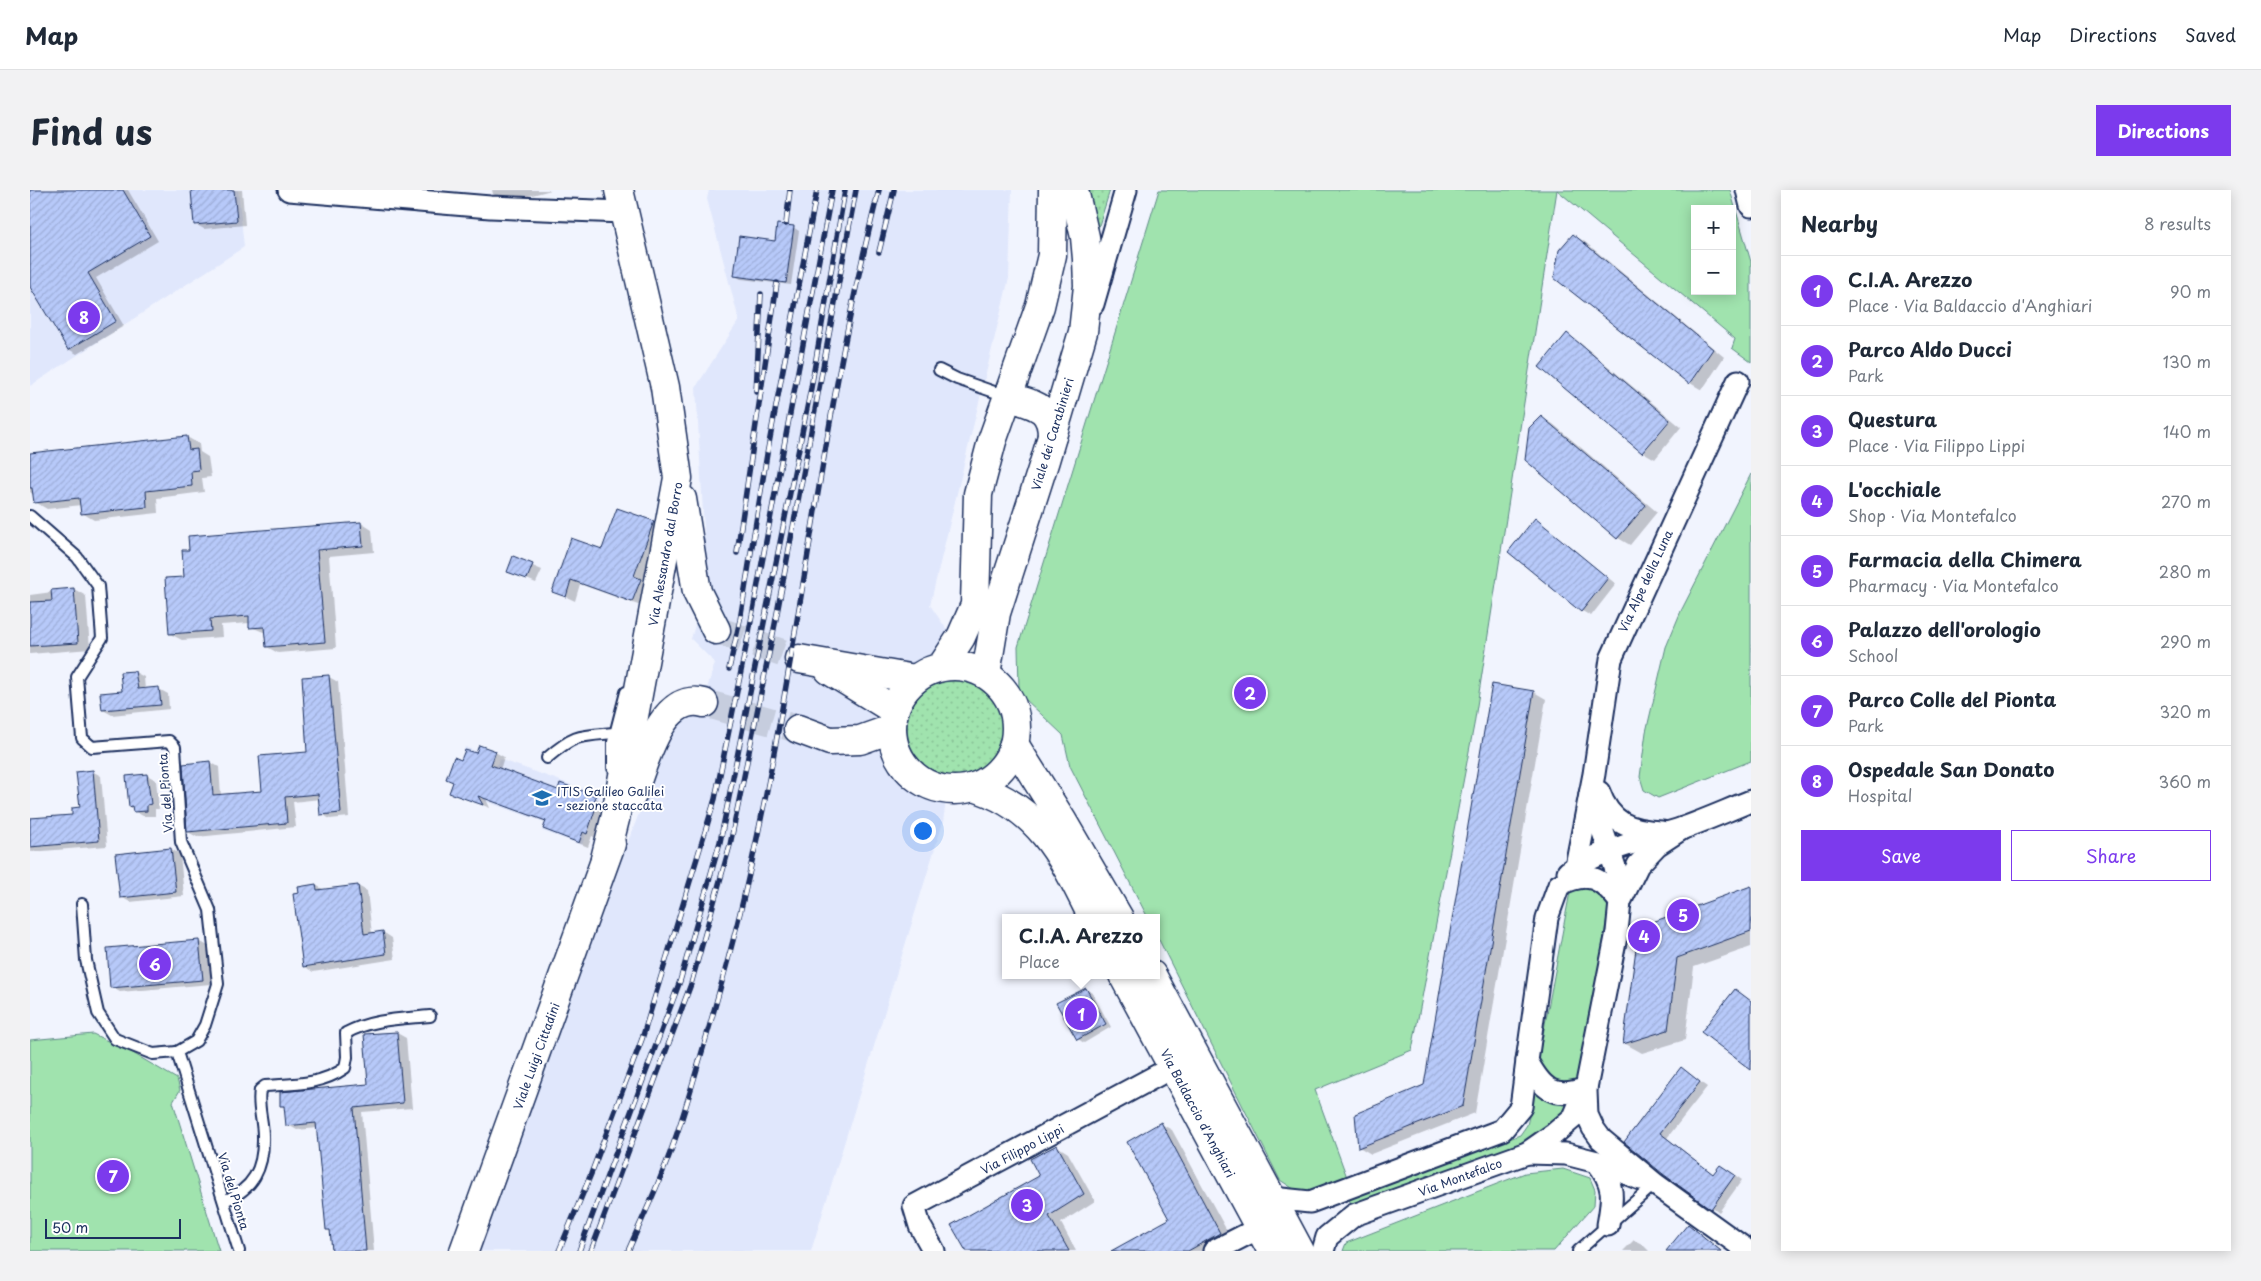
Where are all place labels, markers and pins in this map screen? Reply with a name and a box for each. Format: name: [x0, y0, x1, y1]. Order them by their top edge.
pin: 8: [68, 298, 100, 336]
pin: 2: [1234, 674, 1266, 712]
place label: ITIS Galileo Galilei - sezione staccata: [557, 782, 664, 814]
school or university icon: ITIS Galileo Galilei - sezione staccata: [531, 787, 553, 809]
pin: 5: [1667, 896, 1699, 934]
pin: 4: [1628, 917, 1660, 955]
pin: 6: [139, 945, 171, 983]
pin: 1: [1065, 995, 1097, 1033]
pin: 7: [97, 1157, 129, 1195]
pin: 3: [1011, 1186, 1043, 1224]

